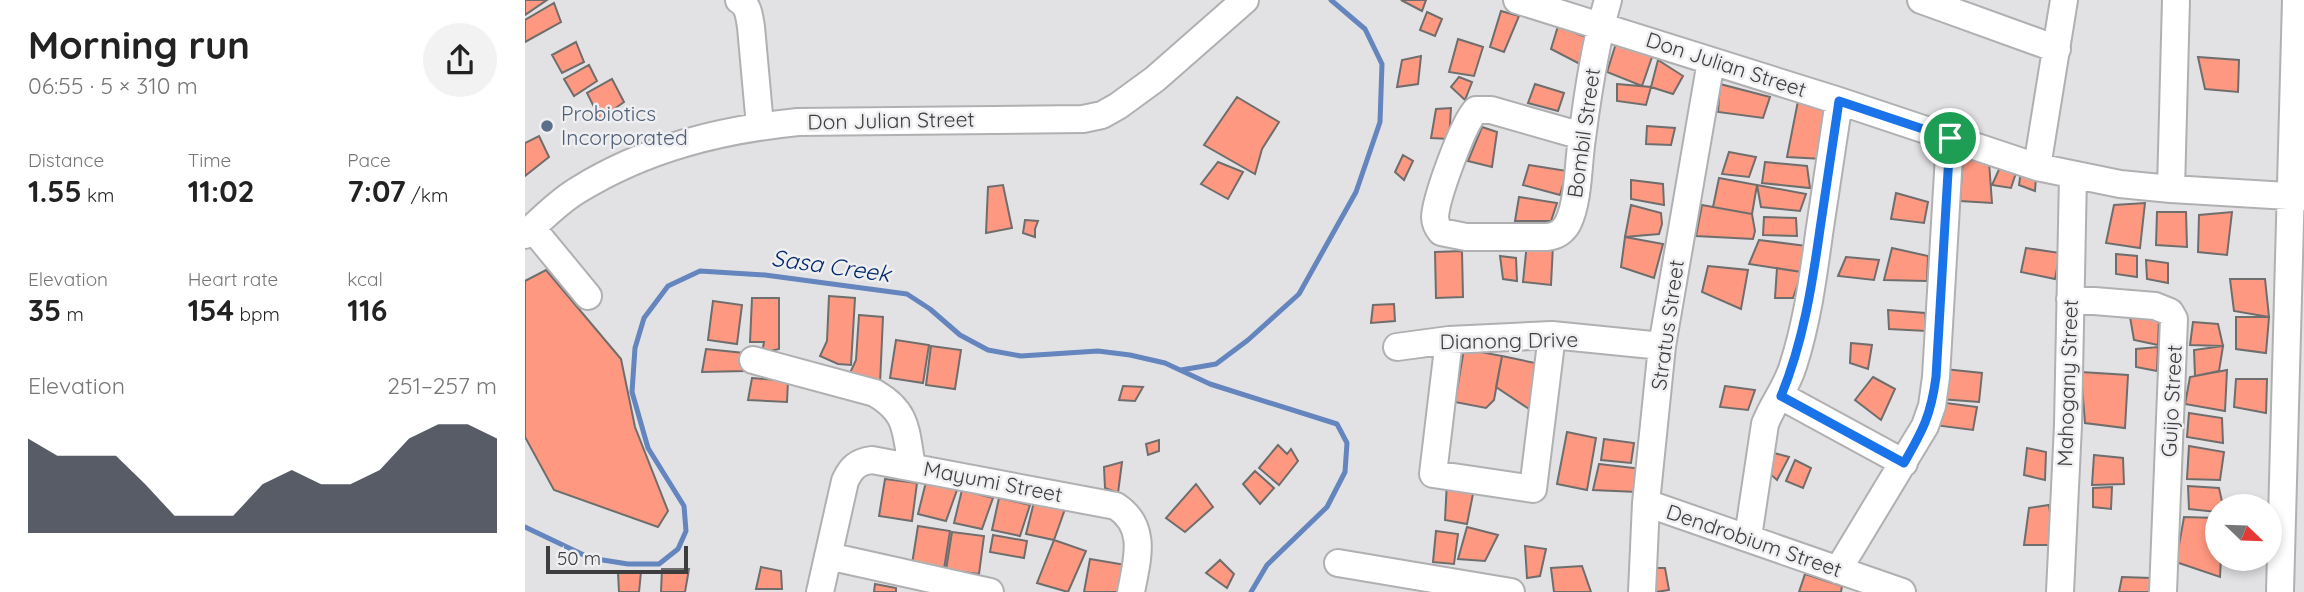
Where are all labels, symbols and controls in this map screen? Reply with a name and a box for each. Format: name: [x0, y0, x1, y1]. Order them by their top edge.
text: Morning run: [28, 21, 250, 69]
button: share: [423, 23, 497, 97]
street label: Don Julian Street: [1643, 26, 1810, 102]
street label: Bombil Street: [1561, 66, 1605, 199]
text: 06:55 · 5 × 310 m: [28, 71, 198, 100]
place label: Probiotics Incorporated: [561, 100, 688, 150]
street label: Don Julian Street: [807, 106, 975, 134]
pin: [1920, 108, 1980, 168]
marker: Probiotics Incorporated: [539, 118, 555, 134]
icon: arrive: [1931, 119, 1969, 157]
text: Distance: [28, 148, 104, 172]
text: Time: [188, 148, 231, 172]
text: Pace: [347, 148, 391, 172]
text: 1.55: [28, 172, 82, 210]
text: 11:02: [188, 172, 255, 210]
text: 7:07: [347, 172, 406, 210]
text: km: [82, 183, 114, 207]
text: /km: [406, 183, 448, 207]
water label: Sasa Creek: [770, 243, 894, 288]
street label: Stratus Street: [1645, 258, 1689, 392]
text: Elevation: [28, 267, 108, 291]
text: Heart rate: [188, 267, 278, 291]
text: kcal: [347, 267, 383, 291]
text: 35: [28, 291, 61, 329]
text: 154: [188, 291, 234, 329]
text: 116: [347, 291, 387, 329]
street label: Mahogany Street: [2051, 299, 2083, 467]
text: m: [61, 302, 84, 326]
text: bpm: [234, 302, 280, 326]
street label: Dianong Drive: [1439, 326, 1579, 354]
street label: Guijo Street: [2155, 344, 2187, 458]
text: Elevation: [28, 371, 125, 400]
text: 251–257 m: [387, 371, 497, 400]
street label: Mayumi Street: [922, 455, 1065, 507]
north arrow: [2205, 494, 2282, 570]
map controls: [2205, 494, 2282, 571]
street label: Dendrobium Street: [1663, 498, 1845, 582]
scale bar: [546, 543, 688, 575]
text: 50 m: [557, 546, 601, 570]

